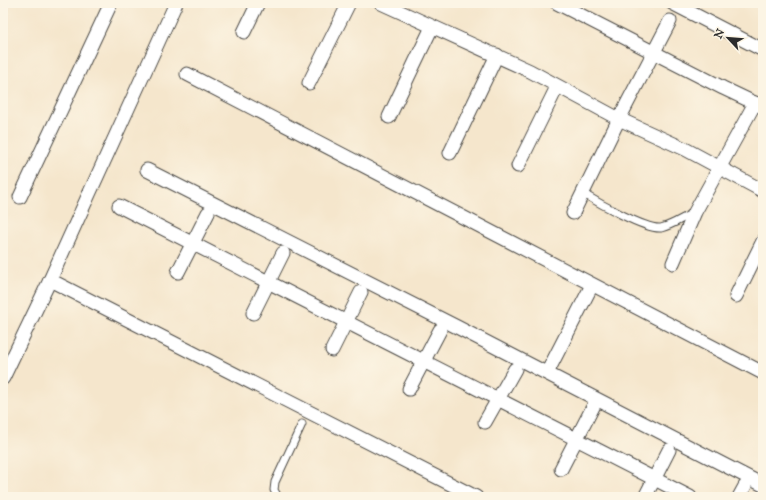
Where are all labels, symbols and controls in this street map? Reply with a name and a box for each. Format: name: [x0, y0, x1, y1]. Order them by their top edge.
north arrow: [708, 18, 748, 58]
text: N: [712, 26, 728, 41]

